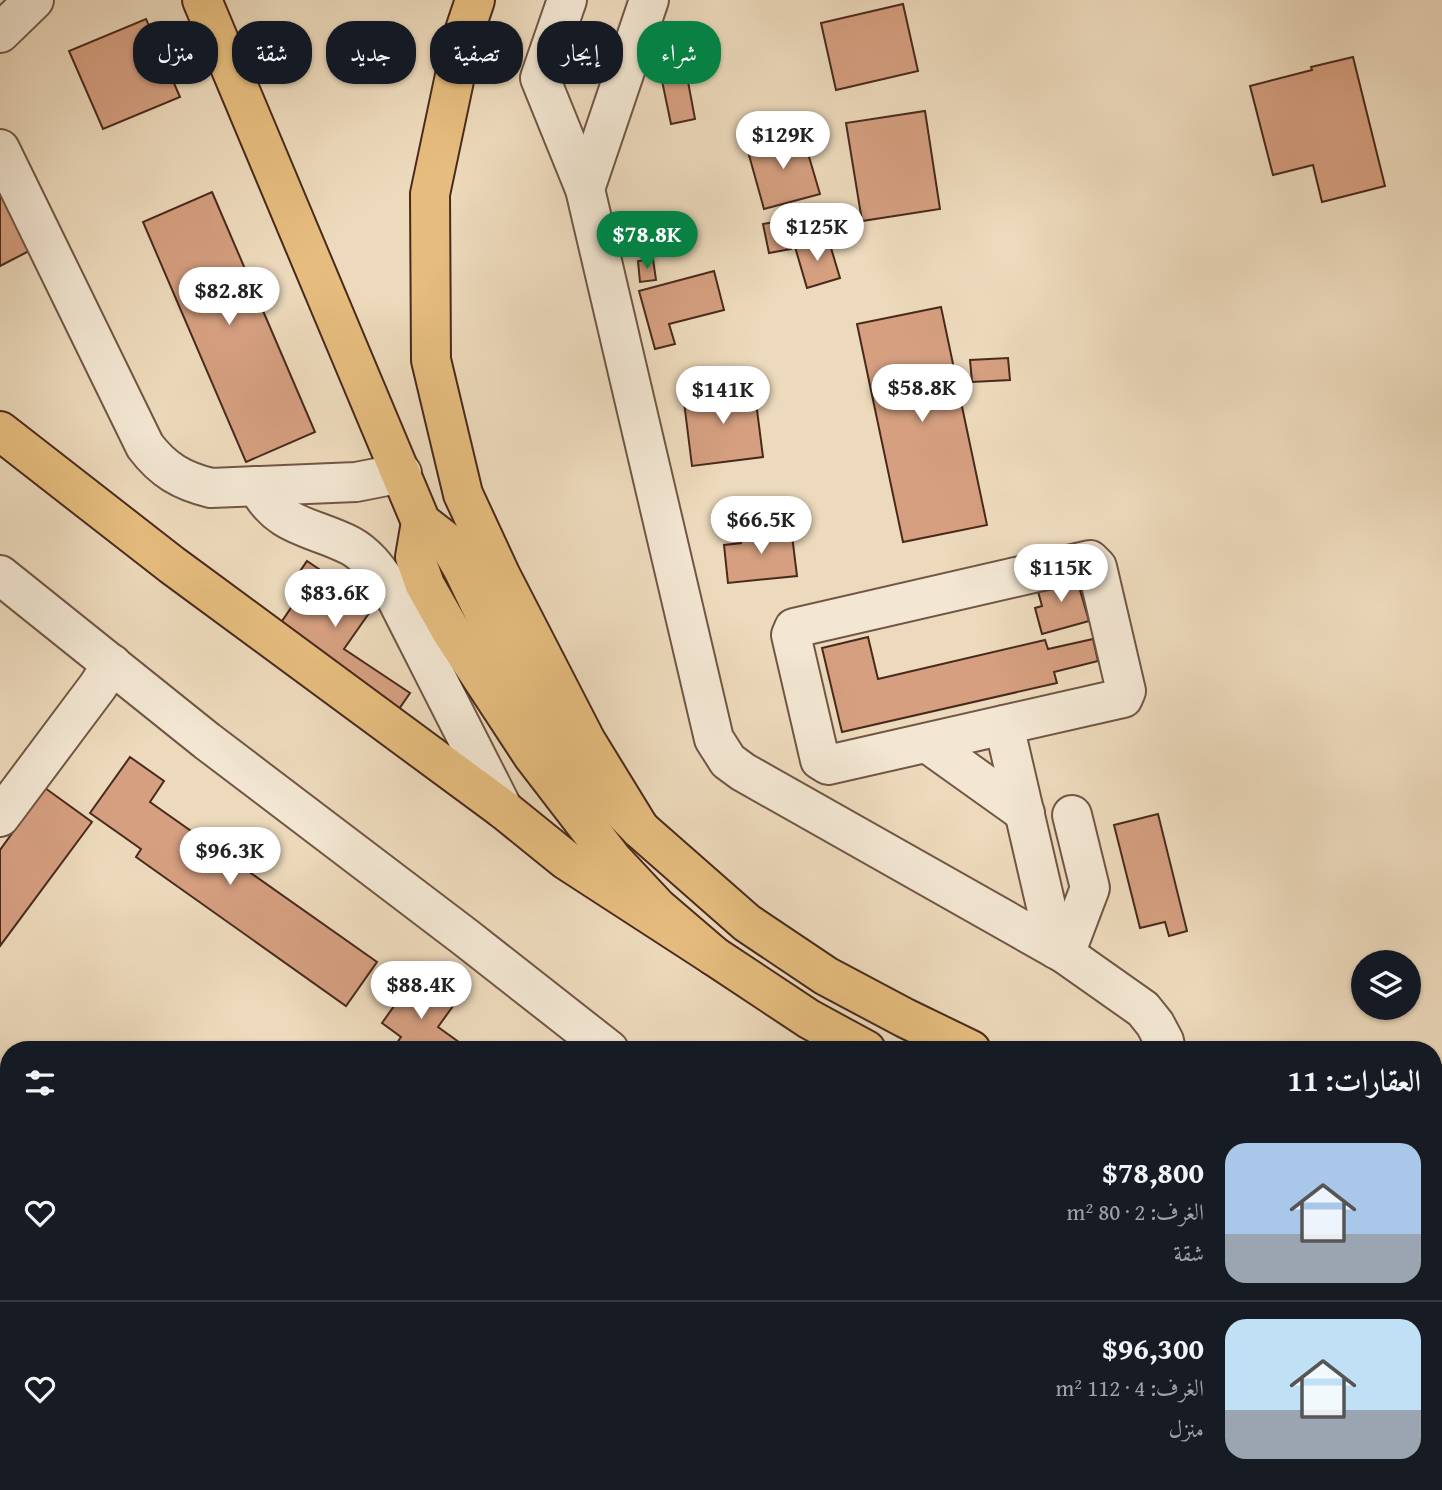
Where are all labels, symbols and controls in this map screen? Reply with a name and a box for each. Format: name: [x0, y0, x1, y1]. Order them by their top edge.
chip: منزل: [133, 21, 218, 84]
chip: شقة: [232, 21, 312, 84]
chip: جديد: [326, 21, 416, 84]
chip: تصفية: [430, 21, 523, 84]
chip: إيجار: [537, 21, 623, 84]
chip: شراء: [637, 21, 721, 84]
pin: $129K: [734, 111, 832, 171]
text: $129K: [752, 117, 814, 150]
pin: $125K: [768, 204, 866, 263]
text: $125K: [786, 209, 848, 242]
pin: $78.8K: [590, 212, 704, 271]
text: $78.8K: [613, 217, 681, 250]
pin: $82.8K: [172, 268, 286, 327]
text: $82.8K: [195, 273, 263, 306]
pin: $58.8K: [865, 364, 979, 424]
pin: $141K: [674, 366, 772, 426]
text: $58.8K: [888, 370, 956, 403]
text: $141K: [692, 372, 754, 405]
pin: $66.5K: [704, 496, 818, 556]
text: $66.5K: [727, 502, 795, 535]
pin: $115K: [1012, 544, 1110, 604]
text: $115K: [1030, 550, 1092, 583]
pin: $83.6K: [278, 570, 392, 629]
text: $83.6K: [301, 575, 369, 608]
pin: $96.3K: [173, 828, 287, 887]
text: $96.3K: [196, 833, 264, 866]
map controls: [1351, 950, 1421, 1020]
button: layers: [1351, 950, 1421, 1020]
pin: $88.4K: [364, 962, 478, 1021]
text: $88.4K: [387, 967, 455, 1000]
text: العقارات: 11: [1288, 1058, 1421, 1102]
icon: filters: [21, 1064, 59, 1102]
text: $78,800: [1102, 1150, 1204, 1194]
icon: home: [1281, 1171, 1365, 1255]
icon: heart: [21, 1194, 59, 1232]
text: الغرف: 2 · 80 m²: [1067, 1195, 1204, 1228]
text: شقة: [1174, 1236, 1204, 1269]
text: $96,300: [1102, 1326, 1204, 1370]
icon: home: [1281, 1347, 1365, 1431]
icon: heart: [21, 1370, 59, 1408]
text: الغرف: 4 · 112 m²: [1056, 1371, 1204, 1404]
text: منزل: [1169, 1412, 1204, 1445]

